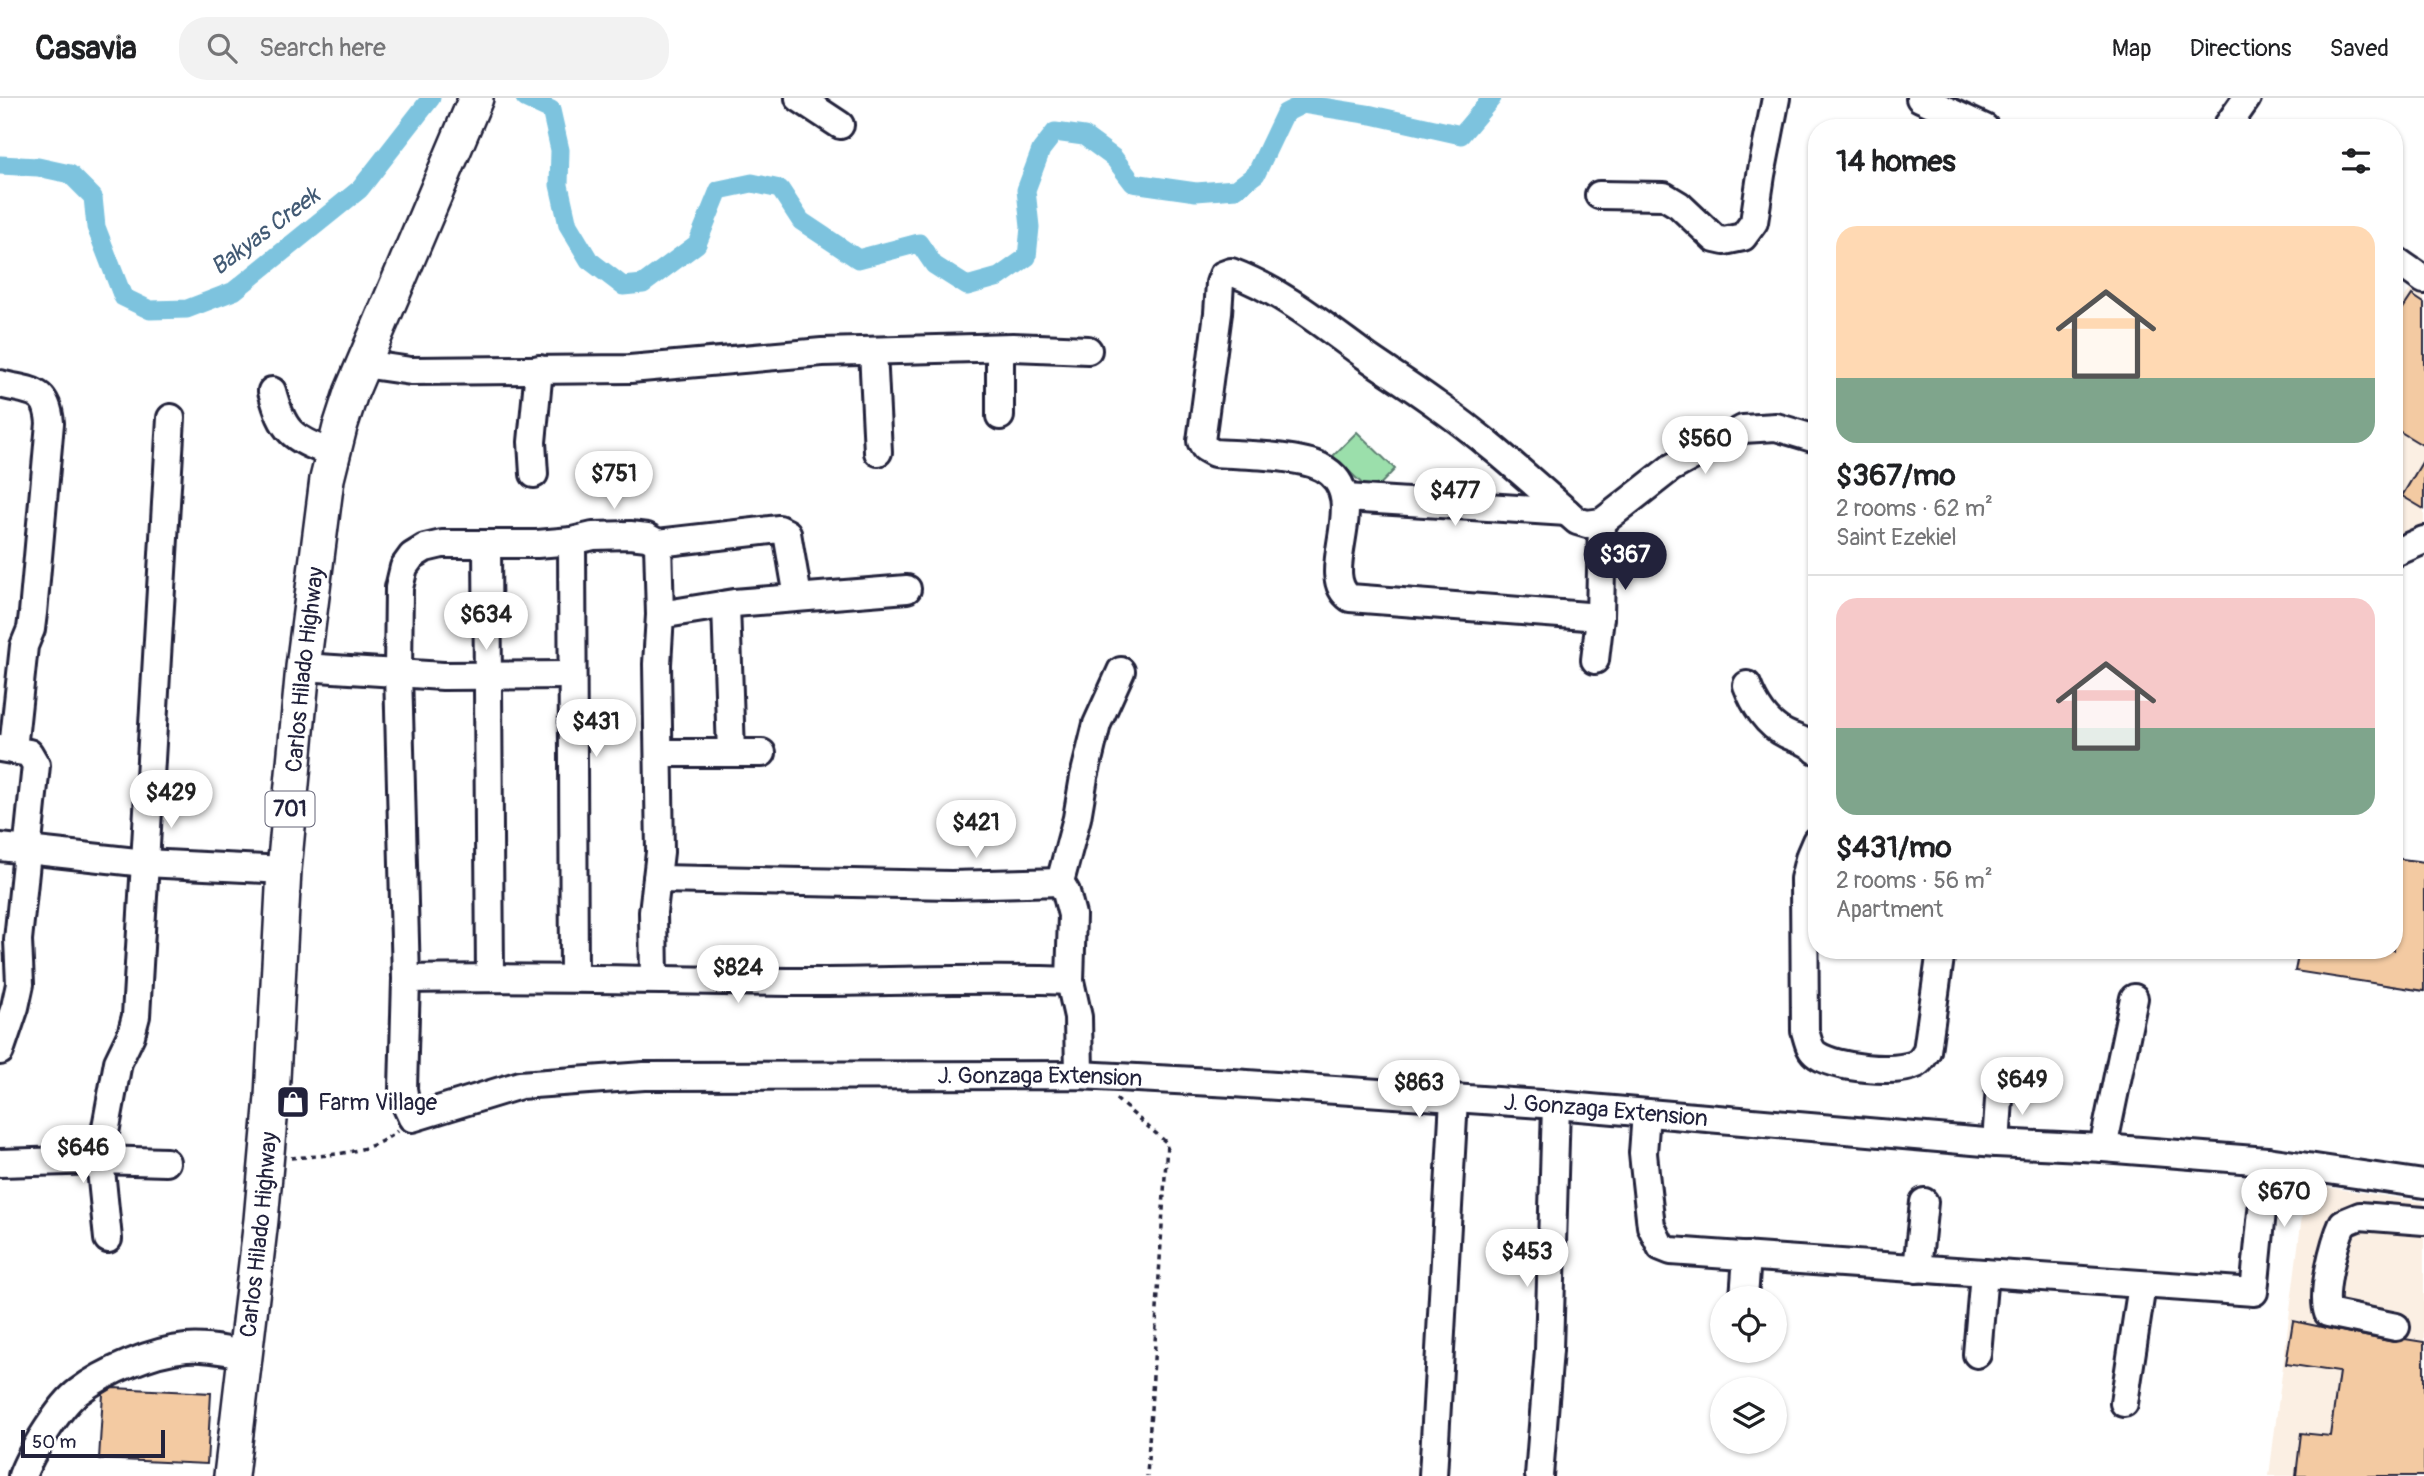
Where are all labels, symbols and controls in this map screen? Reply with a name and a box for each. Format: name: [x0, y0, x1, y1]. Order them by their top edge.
search box: [179, 17, 669, 80]
text: Casavia: [35, 28, 137, 69]
icon: search: [203, 29, 241, 67]
text: Search here: [259, 32, 386, 64]
text: Map: [2112, 34, 2152, 63]
text: Directions: [2190, 34, 2291, 63]
text: Saved: [2329, 34, 2389, 63]
icon: filters: [2337, 142, 2375, 180]
text: 14 homes: [1836, 143, 1956, 180]
water label: Bakyas Creek: [205, 180, 327, 282]
icon: home: [2043, 271, 2169, 397]
pin: $560: [1664, 416, 1746, 476]
text: $560: [1678, 424, 1732, 453]
pin: $751: [573, 452, 655, 511]
text: $367/mo: [1836, 457, 1956, 494]
text: $751: [591, 459, 637, 488]
pin: $477: [1414, 468, 1496, 528]
text: $477: [1430, 476, 1480, 505]
text: 2 rooms · 62 m²: [1836, 494, 1993, 523]
text: Saint Ezekiel: [1836, 523, 1957, 552]
pin: $367: [1584, 532, 1666, 592]
text: $367: [1600, 540, 1650, 569]
street label: Carlos Hilado Highway: [279, 565, 331, 774]
pin: $634: [445, 592, 527, 652]
text: $634: [460, 600, 512, 629]
icon: home: [2043, 643, 2169, 769]
pin: $431: [555, 700, 637, 759]
text: $431: [572, 707, 620, 736]
pin: $429: [130, 770, 212, 830]
text: $429: [146, 778, 196, 807]
road number: 701: [266, 792, 314, 826]
pin: $421: [935, 800, 1017, 860]
text: $421: [952, 808, 1000, 837]
text: $431/mo: [1836, 829, 1952, 866]
text: 2 rooms · 56 m²: [1836, 866, 1993, 895]
text: Apartment: [1836, 895, 1943, 924]
pin: $824: [697, 946, 779, 1005]
text: $824: [713, 953, 763, 982]
pin: $649: [1981, 1058, 2063, 1117]
pin: $863: [1378, 1060, 1460, 1120]
street label: J. Gonzaga Extension: [938, 1061, 1143, 1093]
text: $649: [1996, 1065, 2048, 1094]
text: $863: [1394, 1068, 1444, 1097]
shop icon: Farm Village: [274, 1083, 312, 1121]
street label: J. Gonzaga Extension: [1503, 1087, 1709, 1133]
place label: Farm Village: [318, 1088, 438, 1117]
pin: $646: [42, 1126, 124, 1185]
street label: Carlos Hilado Highway: [233, 1130, 284, 1339]
text: $646: [57, 1133, 109, 1162]
pin: $670: [2243, 1170, 2325, 1229]
text: $670: [2257, 1177, 2311, 1206]
pin: $453: [1486, 1230, 1568, 1289]
text: $453: [1501, 1237, 1553, 1266]
map controls: [1710, 1286, 1787, 1454]
button: locate: [1710, 1286, 1787, 1363]
button: layers: [1710, 1377, 1787, 1454]
scale bar: [21, 1427, 164, 1459]
text: 50 m: [32, 1430, 76, 1454]

